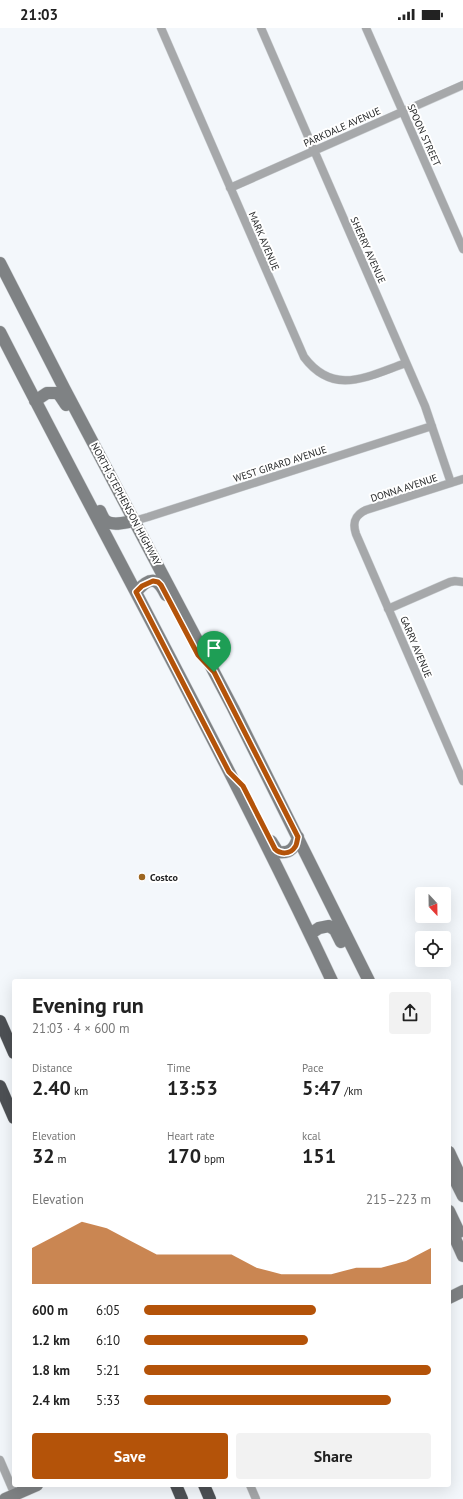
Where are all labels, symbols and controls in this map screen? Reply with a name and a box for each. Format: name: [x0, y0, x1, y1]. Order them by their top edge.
text: 21:03: [20, 5, 58, 24]
street label: SPOON STREET: [404, 102, 444, 169]
street label: PARKDALE AVENUE: [301, 104, 383, 150]
street label: MARK AVENUE: [246, 210, 282, 272]
street label: SHERRY AVENUE: [348, 215, 388, 285]
street label: NORTH STEPHENSON HIGHWAY: [88, 440, 164, 568]
street label: WEST GIRARD AVENUE: [232, 443, 328, 485]
street label: DONNA AVENUE: [369, 471, 439, 505]
street label: GARRY AVENUE: [397, 614, 435, 680]
pin: [197, 631, 231, 672]
icon: arrive: [203, 637, 225, 659]
place label: Costco: [150, 871, 178, 884]
marker: Costco: [137, 872, 147, 882]
north arrow: [415, 887, 451, 923]
map controls: [415, 887, 451, 967]
button: locate: [415, 931, 451, 967]
text: Evening run: [32, 991, 144, 1019]
button: share: [389, 992, 431, 1034]
text: 21:03 · 4 × 600 m: [32, 1020, 129, 1037]
text: Distance: [32, 1061, 72, 1075]
text: Time: [167, 1061, 191, 1075]
text: Pace: [302, 1061, 324, 1075]
text: 2.40: [32, 1075, 71, 1101]
text: 13:53: [167, 1075, 218, 1101]
text: 5:47: [302, 1075, 341, 1101]
text: km: [71, 1084, 88, 1098]
text: /km: [341, 1084, 362, 1098]
text: Elevation: [32, 1129, 76, 1143]
text: Heart rate: [167, 1129, 215, 1143]
text: kcal: [302, 1129, 321, 1143]
text: 32: [32, 1143, 55, 1169]
text: 170: [167, 1143, 201, 1169]
text: 151: [302, 1143, 336, 1169]
text: m: [55, 1152, 67, 1166]
text: bpm: [201, 1152, 225, 1166]
text: Elevation: [32, 1191, 84, 1208]
text: 215–223 m: [366, 1191, 431, 1208]
text: 600 m: [32, 1302, 68, 1319]
text: 6:05: [96, 1302, 120, 1319]
text: 1.2 km: [32, 1332, 70, 1349]
text: 6:10: [96, 1332, 120, 1349]
text: 1.8 km: [32, 1362, 70, 1379]
text: 5:21: [96, 1362, 120, 1379]
text: 2.4 km: [32, 1392, 70, 1409]
text: 5:33: [96, 1392, 120, 1409]
button: Save: [32, 1433, 228, 1479]
button: Share: [236, 1433, 431, 1479]

